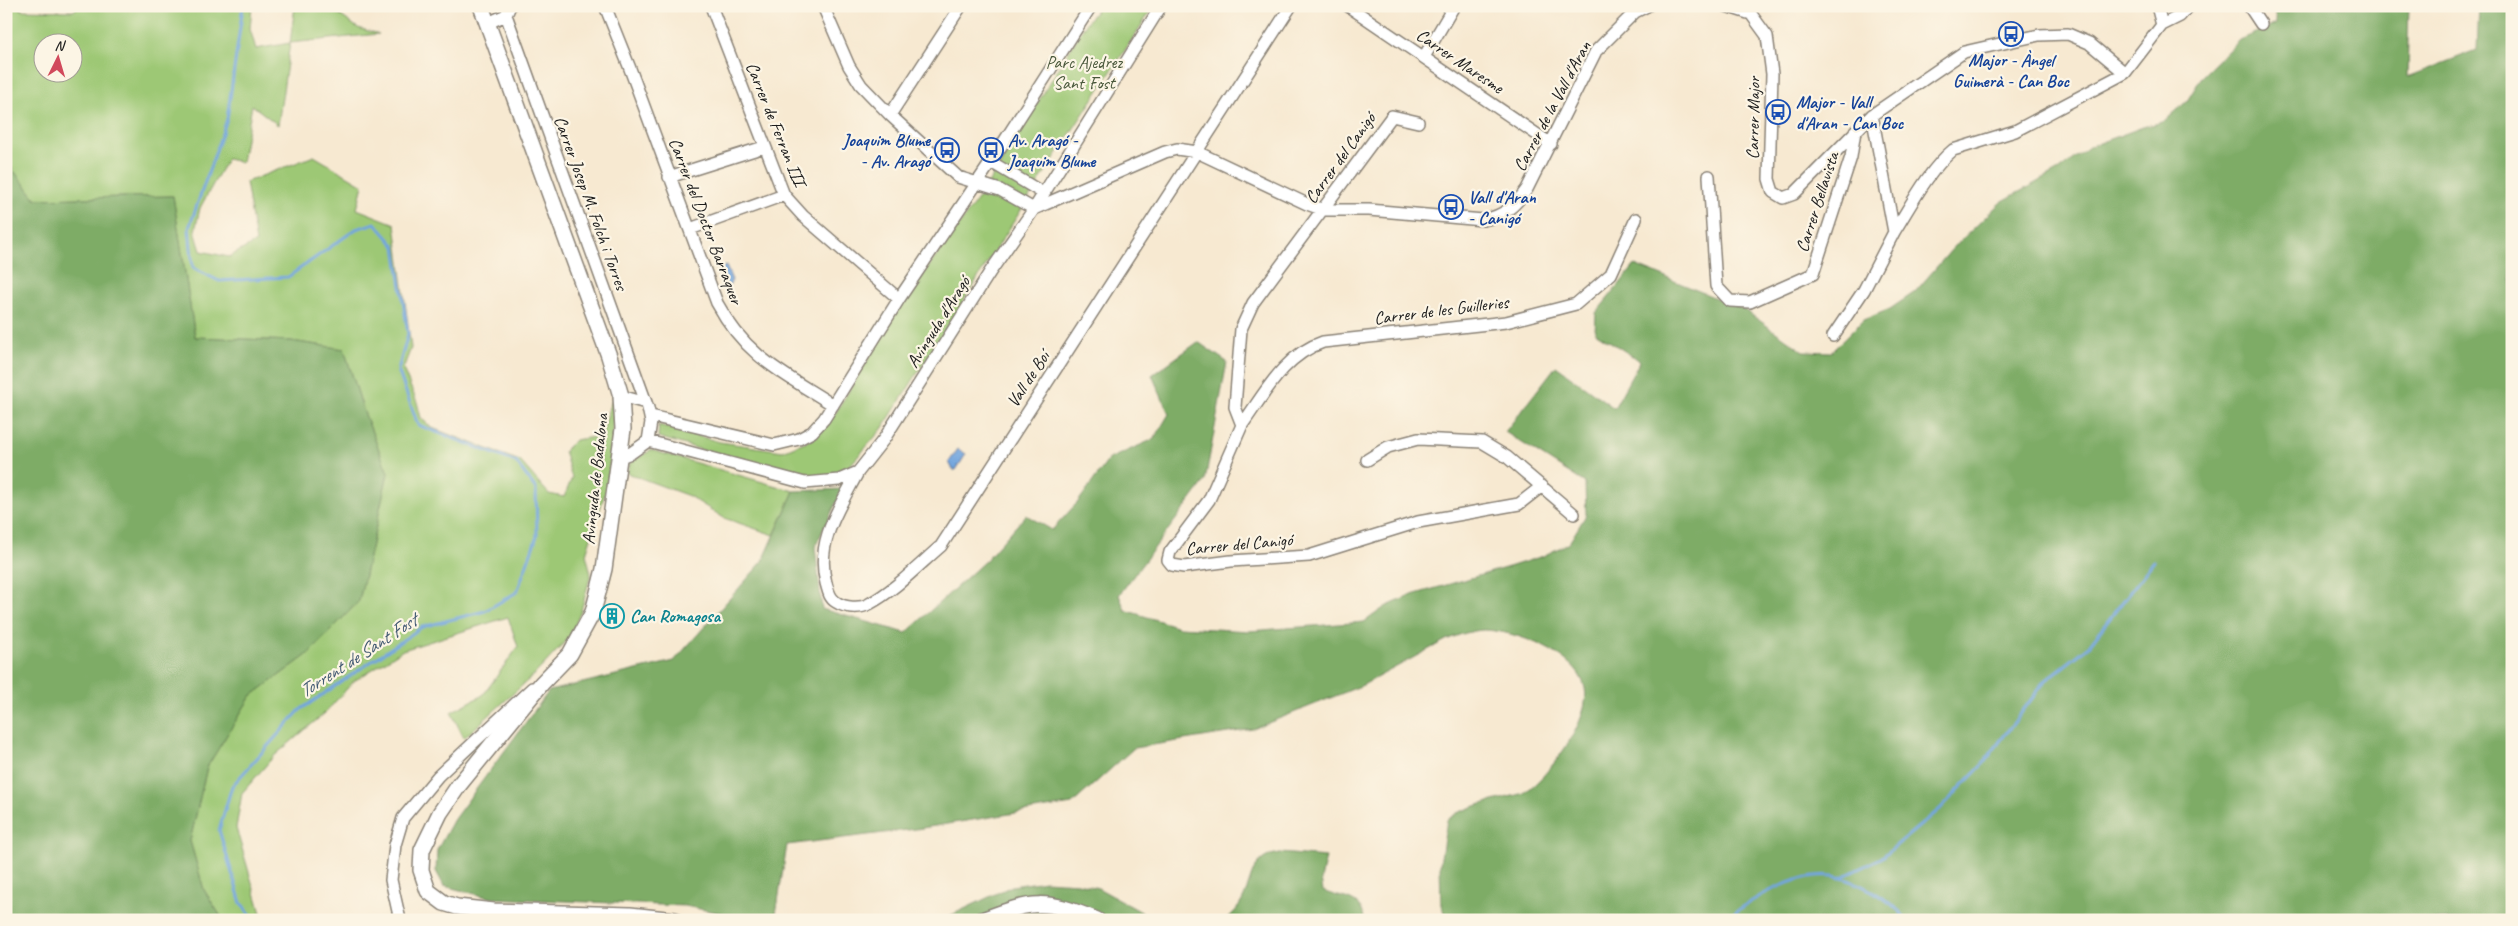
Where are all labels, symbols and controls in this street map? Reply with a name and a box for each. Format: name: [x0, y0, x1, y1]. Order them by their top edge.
bus stop icon: Major - Àngel Guimerà - Can Boc: [1998, 21, 2024, 47]
street label: Carrer Maresme: [1412, 24, 1509, 99]
north arrow: [32, 32, 82, 82]
street label: Carrer de la Vall d'Aran: [1508, 36, 1596, 175]
text: N: [54, 37, 66, 55]
place label: Major - Àngel Guimerà - Can Boc: [1953, 49, 2070, 92]
park label: Parc Ajedrez Sant Fost: [1046, 51, 1123, 94]
street label: Carrer de Ferran III: [741, 59, 812, 193]
street label: Carrer Major: [1741, 75, 1765, 160]
place label: Major - Vall d'Aran - Can Boc: [1796, 91, 1905, 134]
bus stop icon: Major - Vall d'Aran - Can Boc: [1765, 99, 1791, 125]
street label: Carrer del Canigó: [1300, 106, 1382, 208]
street label: Carrer Josep M. Folch i Torres: [549, 113, 633, 295]
place label: Joaquim Blume - Av. Aragó: [841, 129, 933, 172]
place label: Av. Aragó - Joaquim Blume: [1006, 129, 1097, 172]
street label: Carrer del Doctor Barraquer: [664, 135, 748, 309]
bus stop icon: Joaquim Blume - Av. Aragó: [934, 137, 960, 163]
bus stop icon: Av. Aragó - Joaquim Blume: [978, 137, 1004, 163]
street label: Carrer Bellavista: [1790, 148, 1844, 255]
place label: Vall d'Aran - Canigó: [1468, 186, 1536, 229]
bus stop icon: Vall d'Aran - Canigó: [1438, 194, 1464, 220]
street label: Avinguda d'Aragó: [901, 270, 976, 372]
street label: Carrer de les Guilleries: [1373, 291, 1511, 329]
street label: Vall de Boí: [1002, 344, 1056, 411]
street label: Avinguda de Badalona: [577, 411, 613, 546]
street label: Carrer del Canigó: [1185, 528, 1296, 560]
building icon: Can Romagosa: [599, 603, 625, 629]
place label: Can Romagosa: [630, 605, 722, 627]
water label: Torrent de Sant Fost: [294, 606, 425, 703]

